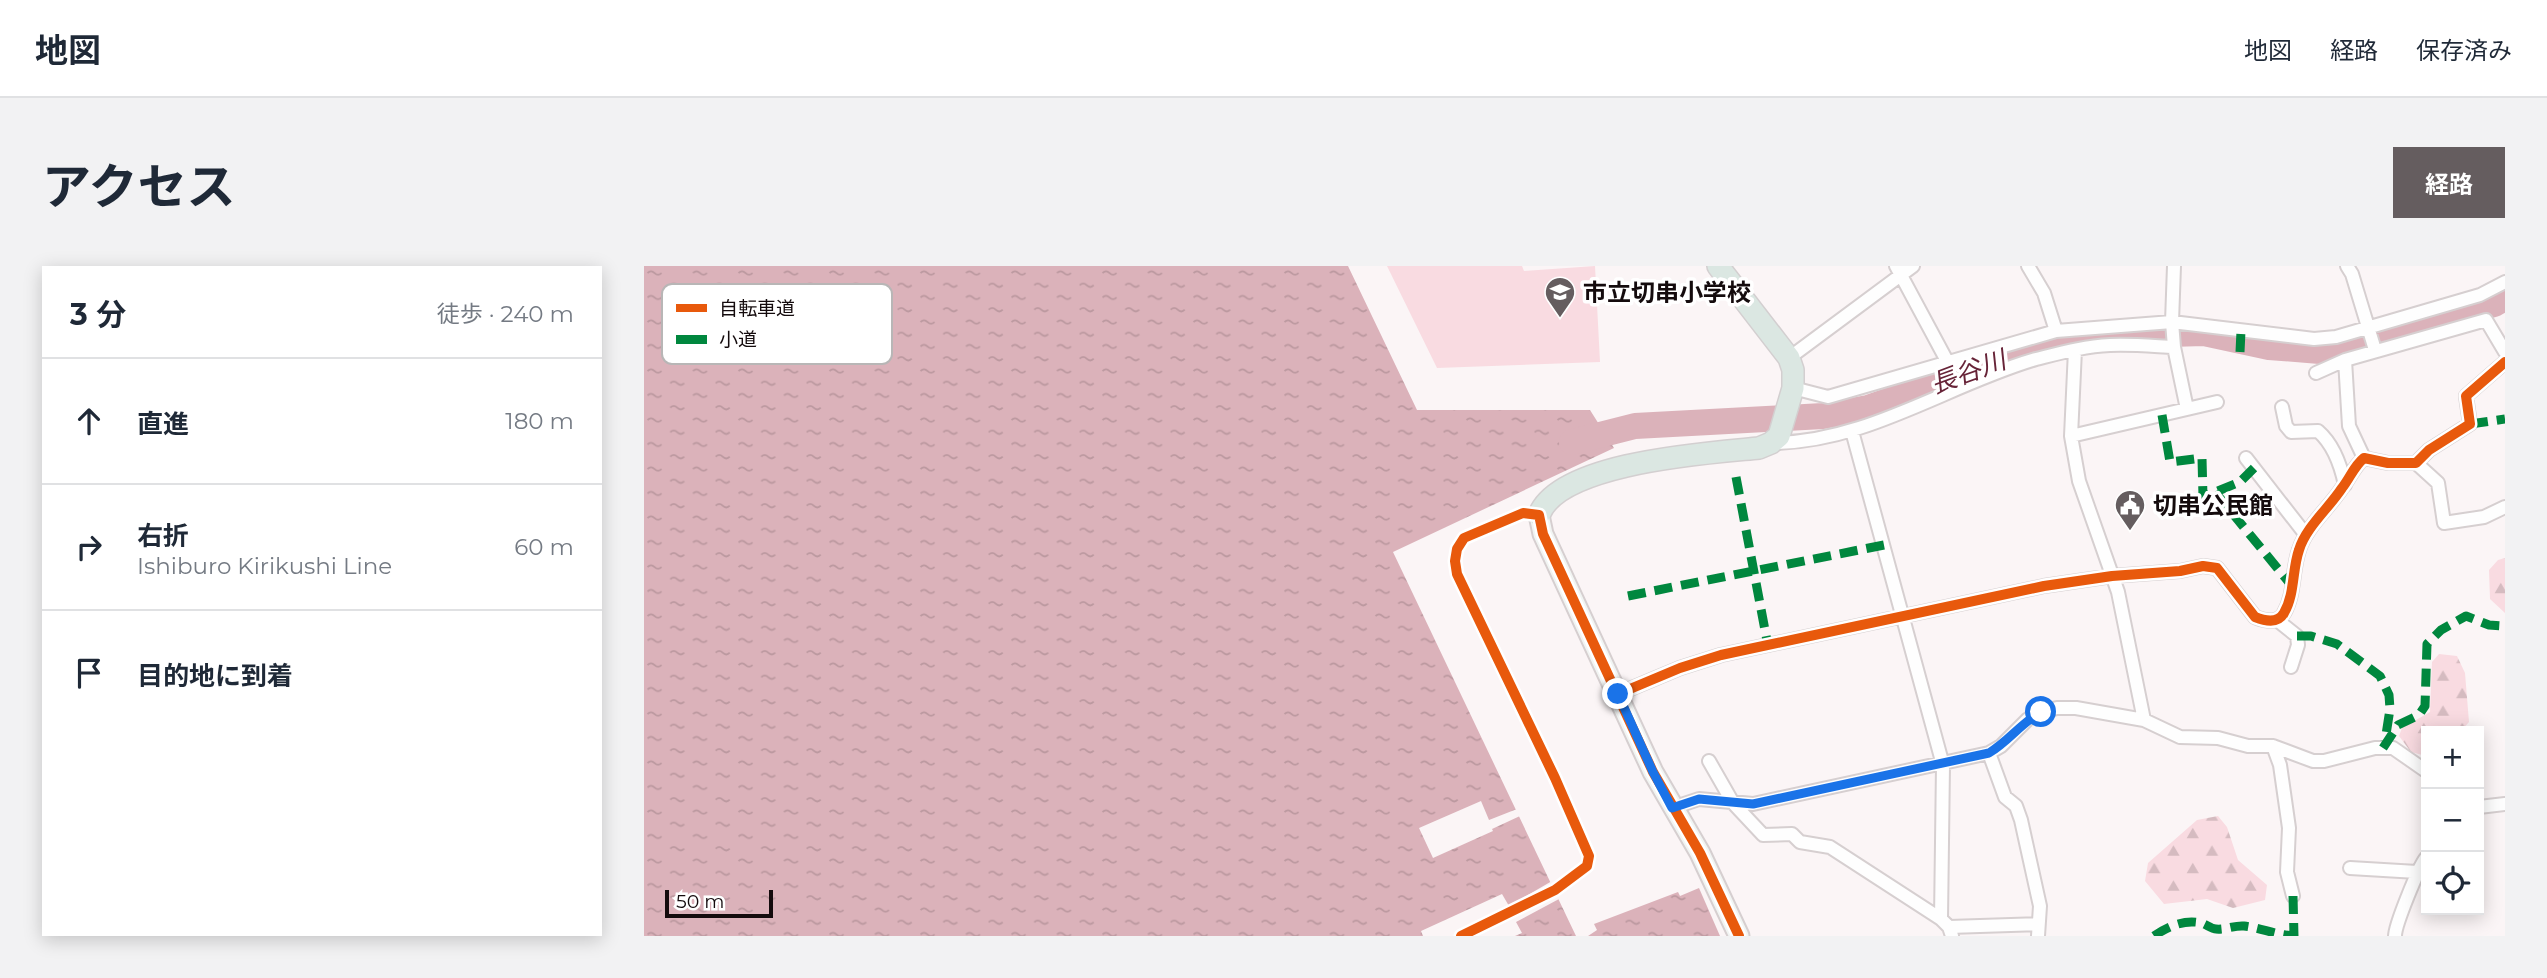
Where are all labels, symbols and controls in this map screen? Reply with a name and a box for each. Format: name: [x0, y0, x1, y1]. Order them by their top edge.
text: 地図: [35, 30, 101, 70]
text: 地図: [2244, 36, 2292, 65]
text: 経路: [2330, 36, 2378, 65]
text: 保存済み: [2416, 36, 2512, 65]
button: 経路: [2393, 147, 2505, 218]
text: アクセス: [42, 157, 236, 216]
school or university icon: 市立切串小学校: [1543, 275, 1577, 319]
place label: 市立切串小学校: [1583, 278, 1751, 307]
legend: [662, 284, 892, 364]
text: 3 分: [70, 296, 126, 333]
text: 自転車道: [719, 297, 795, 320]
text: 徒歩 · 240 m: [437, 300, 574, 328]
text: 小道: [719, 328, 757, 351]
water label: 長谷川: [1926, 343, 2013, 400]
icon: ahead: [70, 402, 108, 440]
text: 180 m: [505, 407, 574, 435]
text: 直進: [137, 408, 189, 440]
public building icon: 切串公民館: [2113, 488, 2147, 532]
place label: 切串公民館: [2153, 491, 2273, 520]
text: 右折: [137, 520, 189, 552]
icon: right: [70, 528, 108, 566]
text: 60 m: [514, 533, 574, 561]
text: Ishiburo Kirikushi Line: [137, 552, 392, 580]
icon: arrive: [70, 654, 108, 692]
text: 目的地に到着: [137, 660, 293, 692]
route end: [1602, 678, 1633, 709]
route start: [2025, 696, 2056, 727]
map controls: [2421, 726, 2484, 915]
button: +: [2421, 726, 2484, 789]
button: −: [2421, 789, 2484, 852]
button: locate: [2421, 852, 2484, 915]
scale bar: [665, 887, 774, 919]
text: 50 m: [676, 890, 724, 913]

